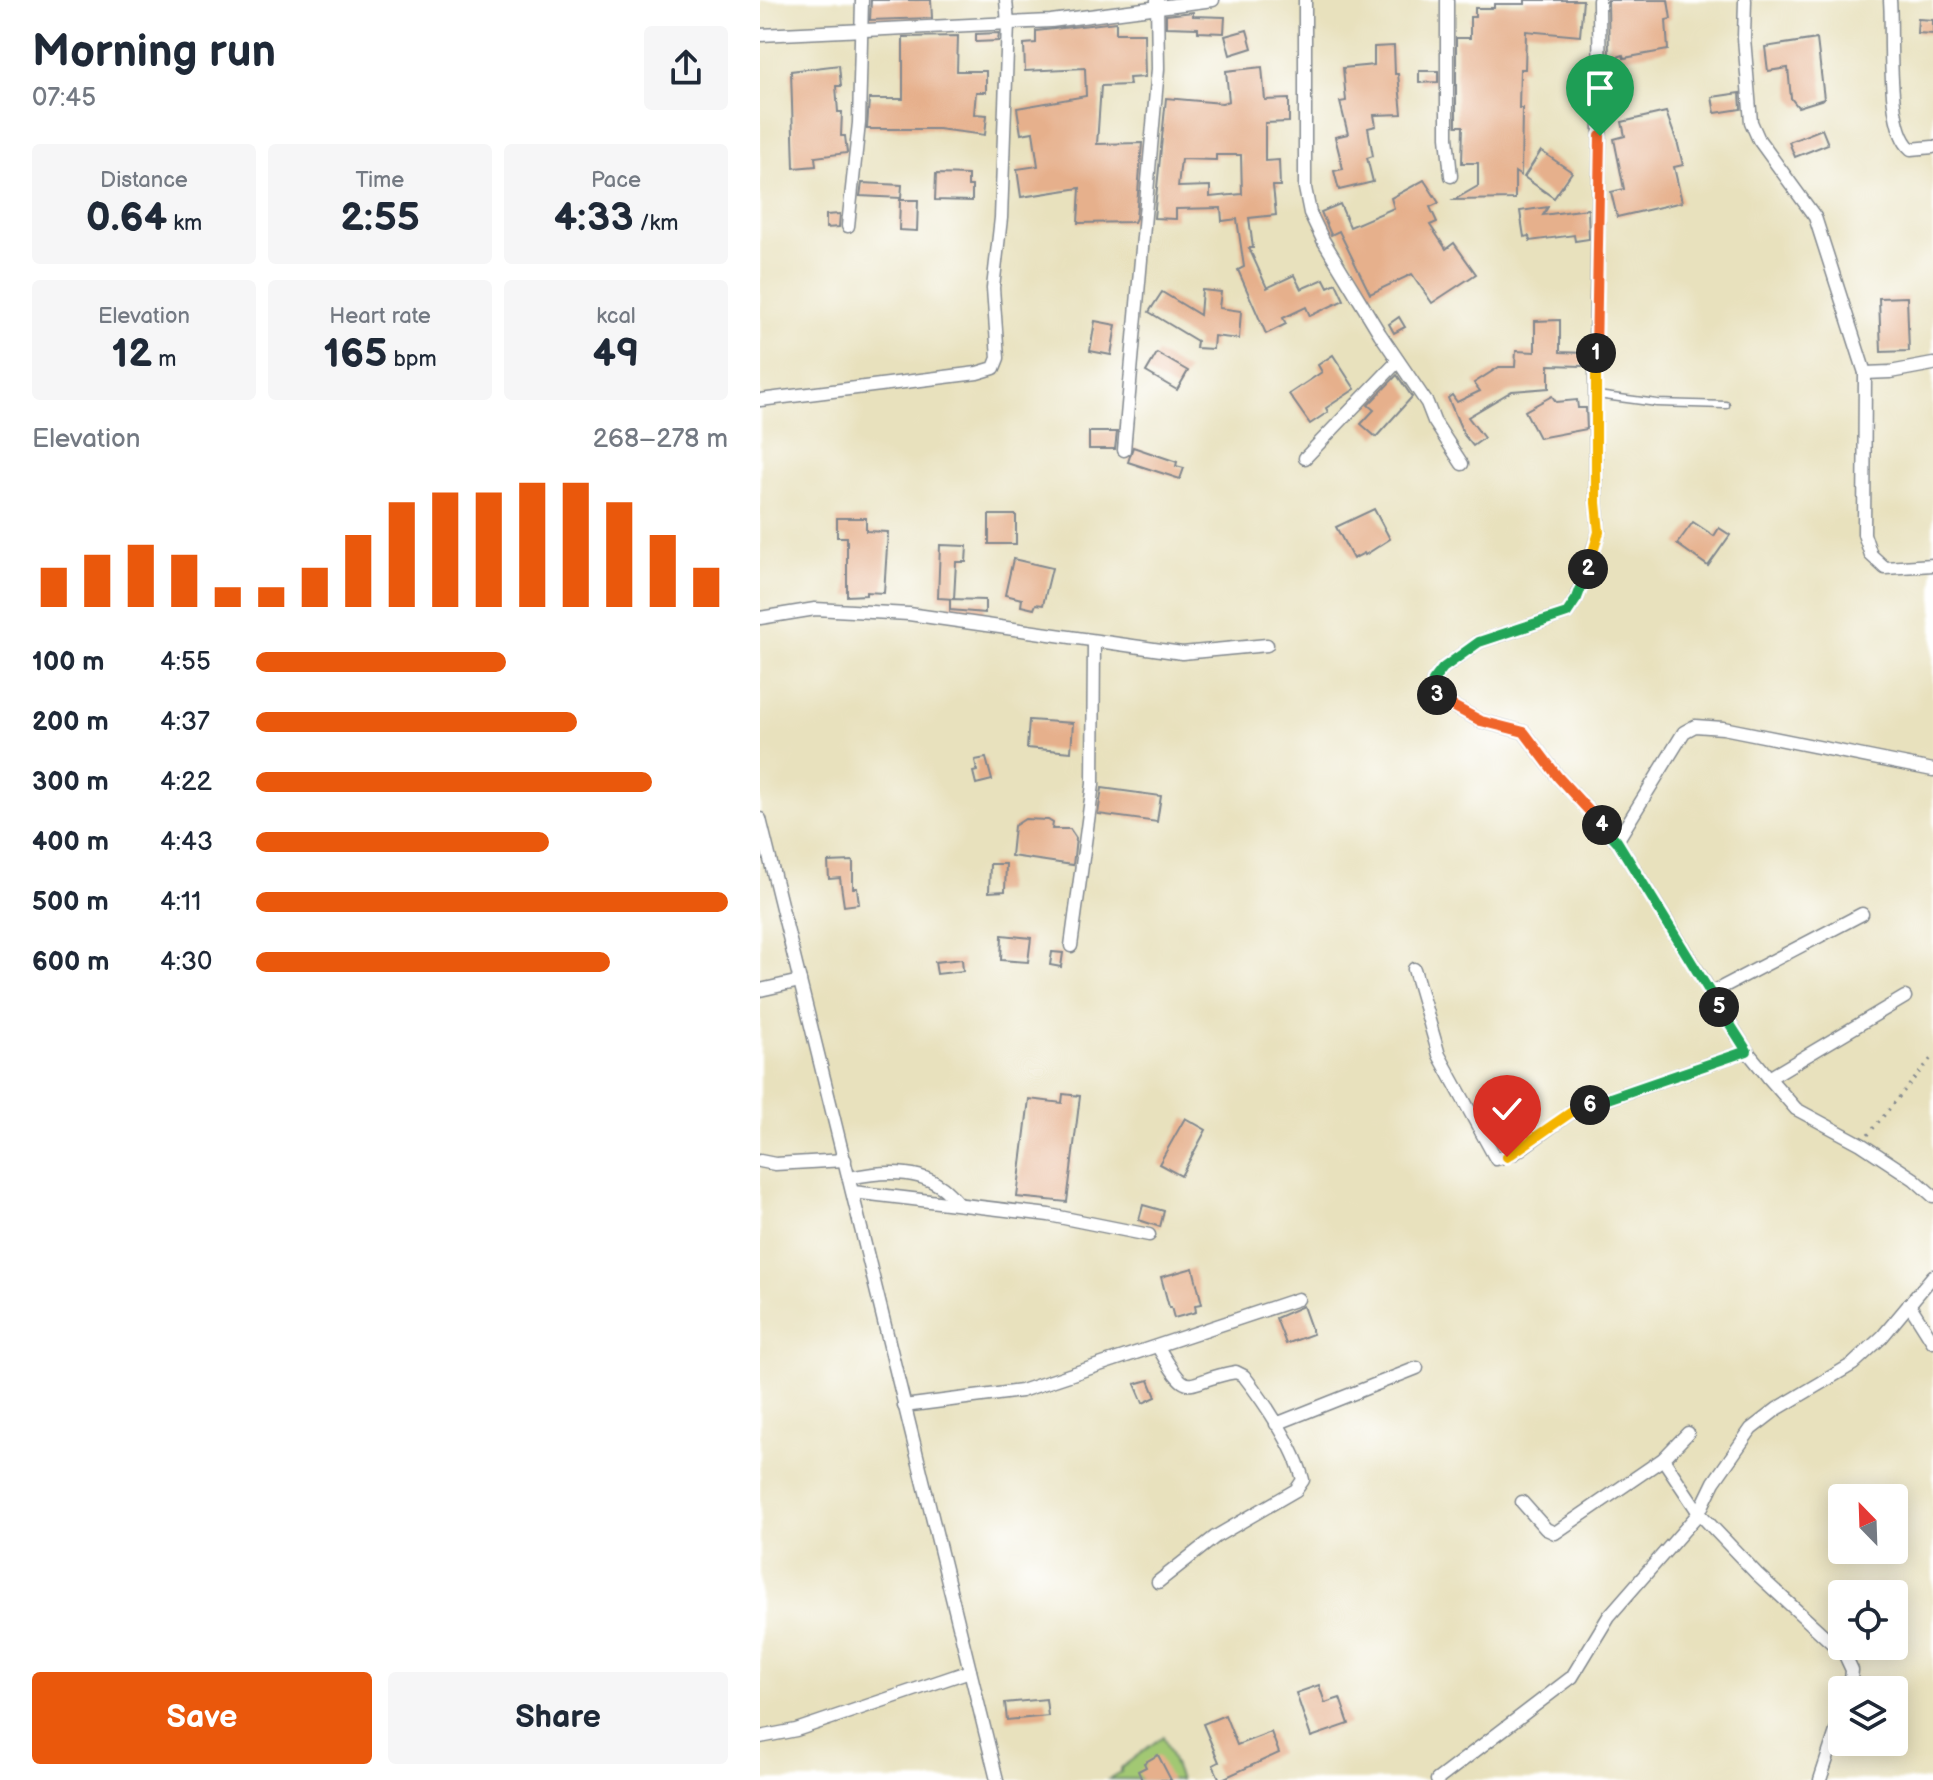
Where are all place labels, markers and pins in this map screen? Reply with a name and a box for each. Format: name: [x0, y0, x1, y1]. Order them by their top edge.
pin: [1566, 54, 1634, 136]
pin: 1: [1576, 333, 1616, 373]
pin: 2: [1568, 549, 1608, 589]
pin: 3: [1417, 675, 1457, 715]
pin: 4: [1582, 805, 1622, 845]
pin: 5: [1699, 987, 1739, 1027]
pin: [1473, 1075, 1541, 1157]
pin: 6: [1570, 1085, 1610, 1125]

